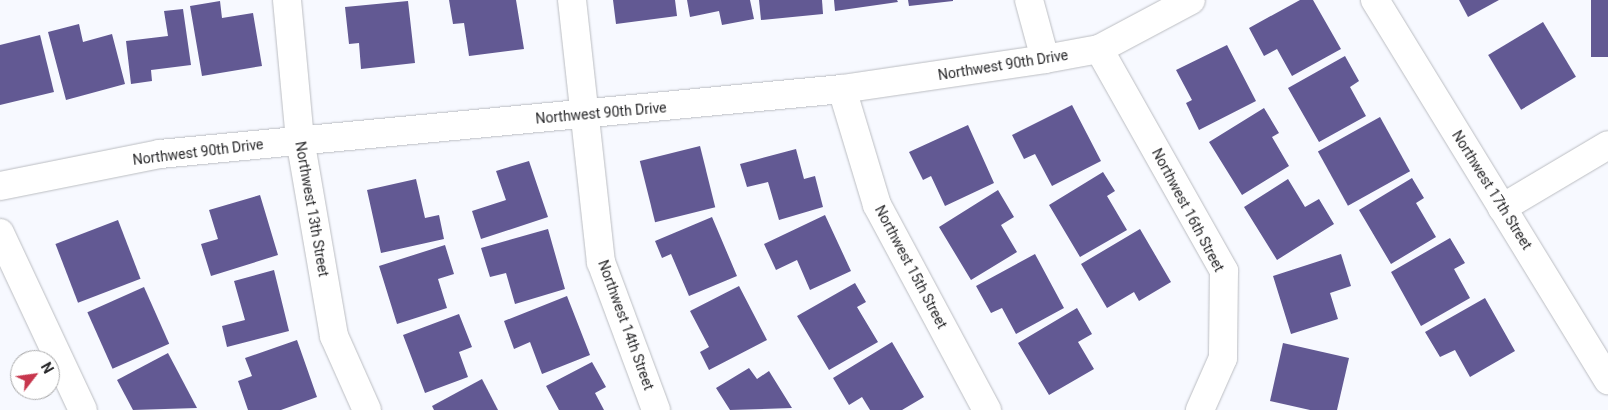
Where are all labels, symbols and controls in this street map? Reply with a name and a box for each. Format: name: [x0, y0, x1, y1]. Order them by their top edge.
street label: Northwest 90th Drive: [937, 46, 1069, 84]
street label: Northwest 90th Drive: [535, 99, 667, 127]
street label: Northwest 17th Street: [1449, 127, 1535, 253]
street label: Northwest 90th Drive: [132, 136, 264, 168]
street label: Northwest 13th Street: [292, 140, 332, 278]
street label: Northwest 16th Street: [1148, 146, 1228, 274]
street label: Northwest 15th Street: [871, 203, 951, 331]
street label: Northwest 14th Street: [595, 258, 657, 392]
north arrow: [10, 350, 60, 400]
text: N: [38, 360, 57, 376]

